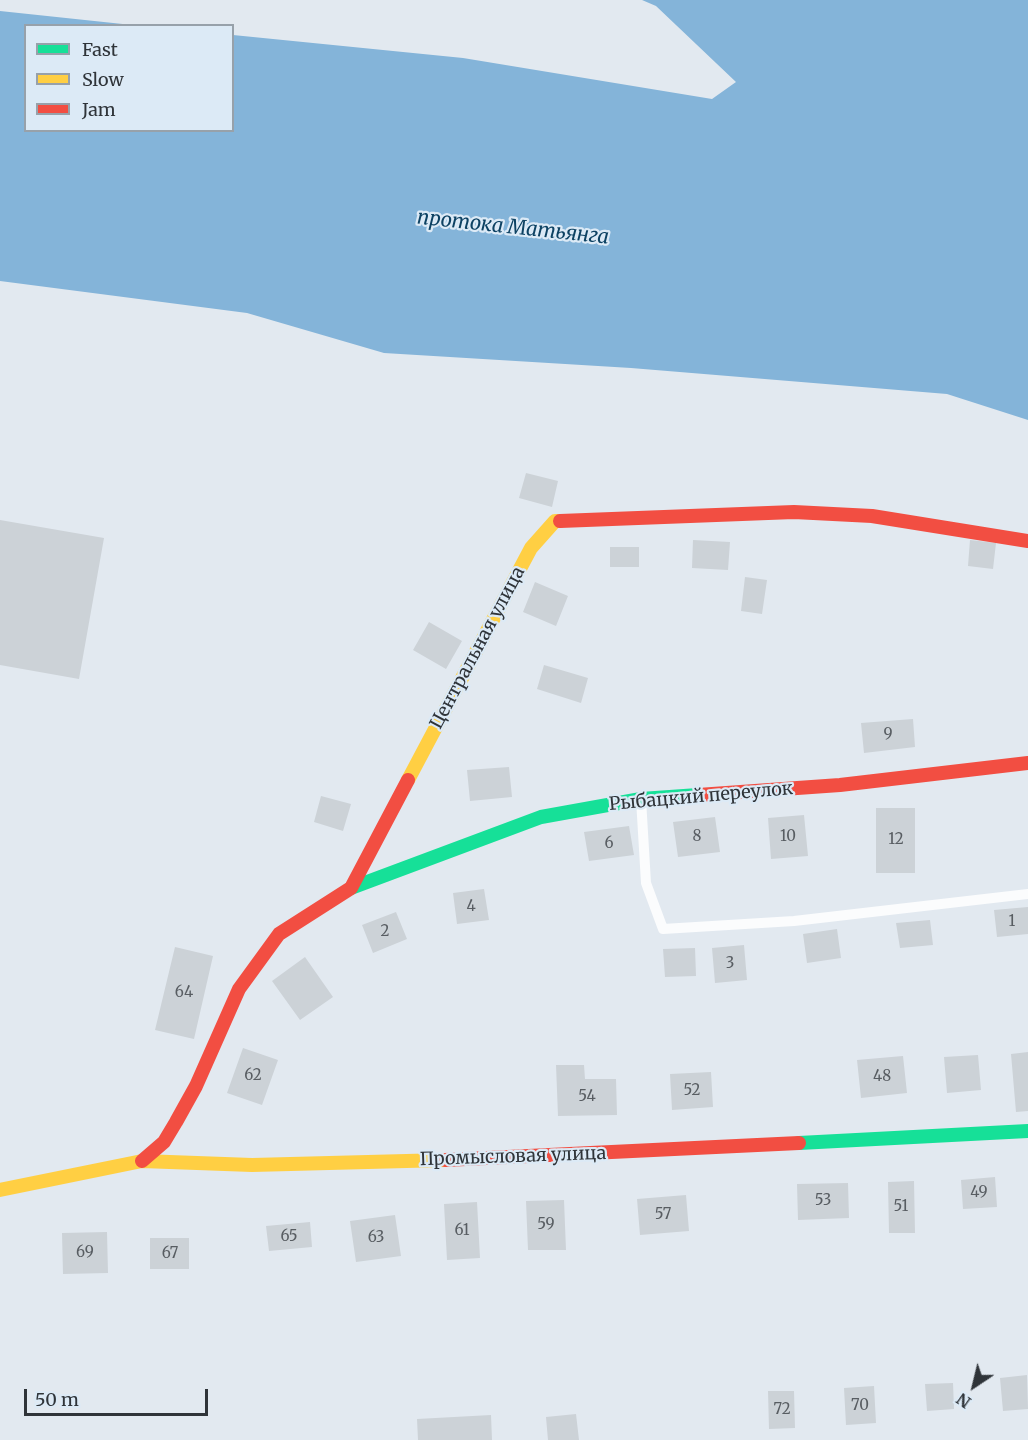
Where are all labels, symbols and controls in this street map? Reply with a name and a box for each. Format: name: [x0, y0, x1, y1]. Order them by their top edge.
legend: [24, 24, 234, 132]
text: Fast: [82, 38, 118, 61]
text: Slow: [82, 68, 124, 91]
text: Jam: [82, 98, 116, 121]
water label: протока Матьянга: [416, 206, 610, 250]
street label: Центральная улица: [426, 563, 530, 733]
house number: 9: [883, 726, 893, 744]
street label: Рыбацкий переулок: [608, 778, 794, 816]
house number: 8: [693, 828, 701, 846]
house number: 10: [780, 828, 796, 846]
house number: 12: [888, 831, 904, 849]
house number: 6: [604, 835, 614, 853]
house number: 4: [466, 898, 476, 916]
house number: 1: [1009, 913, 1015, 931]
house number: 2: [381, 923, 389, 941]
house number: 3: [726, 955, 734, 973]
house number: 64: [175, 984, 193, 1002]
house number: 62: [244, 1067, 262, 1085]
house number: 48: [873, 1068, 891, 1086]
house number: 52: [683, 1082, 701, 1100]
house number: 54: [578, 1088, 596, 1106]
street label: Промысловая улица: [419, 1143, 607, 1171]
house number: 49: [970, 1184, 988, 1202]
house number: 53: [815, 1192, 831, 1210]
house number: 51: [894, 1198, 908, 1216]
house number: 57: [655, 1206, 671, 1224]
house number: 59: [537, 1216, 555, 1234]
house number: 61: [455, 1222, 469, 1240]
house number: 65: [280, 1228, 298, 1246]
house number: 63: [368, 1229, 384, 1247]
house number: 69: [76, 1244, 94, 1262]
house number: 67: [162, 1245, 178, 1263]
north arrow: [944, 1356, 1004, 1416]
scale bar: [27, 1377, 212, 1415]
text: 50 m: [35, 1388, 79, 1411]
text: N: [953, 1389, 975, 1413]
house number: 70: [851, 1397, 869, 1415]
house number: 72: [773, 1401, 791, 1419]

